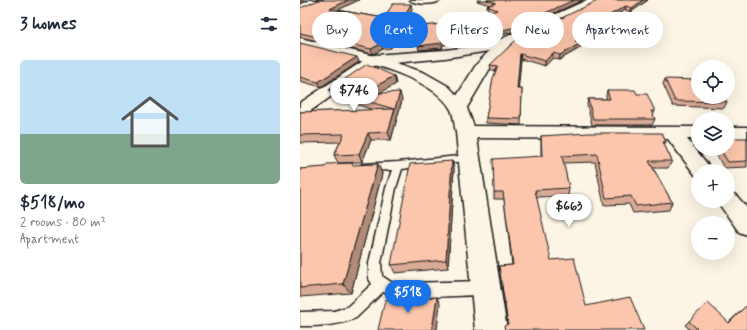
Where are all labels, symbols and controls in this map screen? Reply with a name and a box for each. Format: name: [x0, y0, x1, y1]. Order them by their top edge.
chip: Buy: [312, 12, 362, 48]
chip: Rent: [370, 12, 428, 48]
chip: Filters: [436, 12, 503, 48]
chip: New: [511, 12, 564, 48]
chip: Apartment: [572, 12, 663, 48]
text: 3 homes: [20, 13, 77, 35]
icon: filters: [258, 13, 280, 35]
map controls: [691, 60, 735, 260]
button: locate: [691, 60, 735, 104]
pin: $746: [330, 78, 378, 112]
text: $746: [339, 82, 369, 99]
icon: home: [114, 86, 186, 158]
button: layers: [691, 112, 735, 156]
button: +: [691, 164, 735, 208]
text: $518/mo: [20, 192, 85, 214]
pin: $663: [545, 194, 593, 228]
text: $663: [556, 198, 582, 215]
text: 2 rooms · 80 m²: [20, 214, 106, 231]
button: −: [691, 216, 735, 260]
text: Apartment: [20, 231, 79, 248]
pin: $518: [384, 280, 432, 314]
text: $518: [394, 284, 422, 301]

